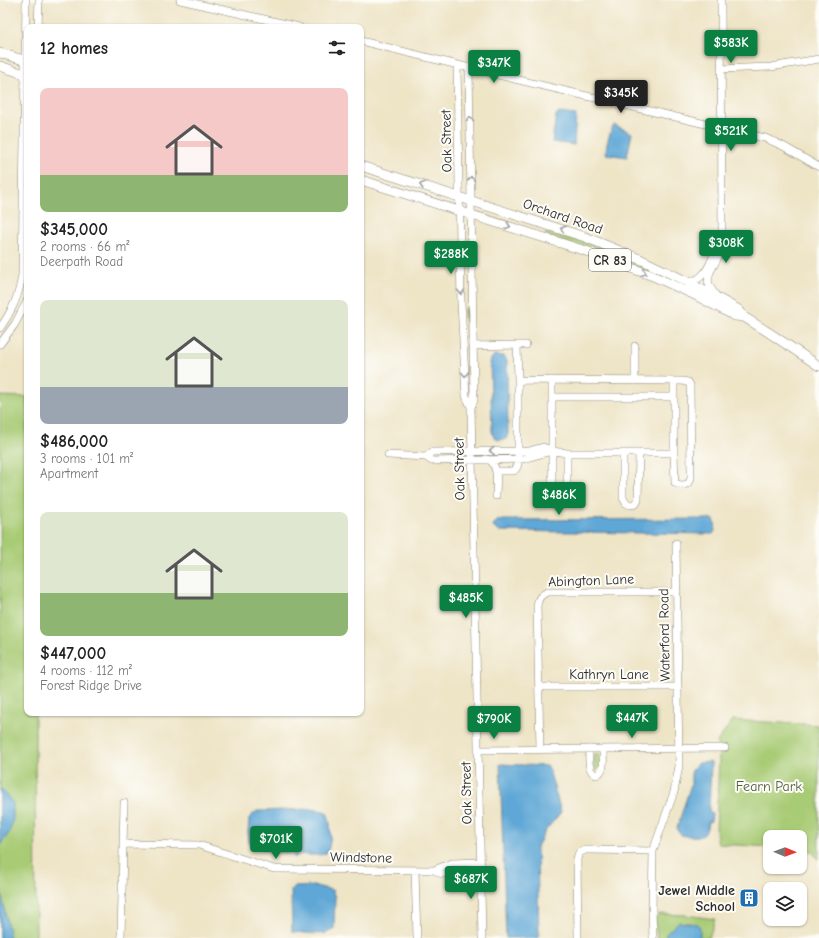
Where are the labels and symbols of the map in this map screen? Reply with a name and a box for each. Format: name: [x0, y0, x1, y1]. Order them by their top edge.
pin: $583K: [703, 30, 759, 64]
pin: $347K: [466, 50, 522, 84]
pin: $345K: [593, 80, 649, 114]
street label: Oak Street: [437, 108, 456, 173]
one-way arrow: [465, 116, 474, 122]
pin: $521K: [703, 118, 759, 152]
one-way arrow: [466, 176, 475, 182]
one-way arrow: [419, 182, 426, 190]
street label: Orchard Road: [521, 195, 605, 238]
one-way arrow: [505, 221, 512, 230]
one-way arrow: [560, 226, 567, 234]
pin: $308K: [698, 230, 754, 264]
pin: $288K: [423, 241, 479, 275]
road number: CR 83: [589, 249, 631, 271]
one-way arrow: [640, 268, 648, 276]
one-way arrow: [457, 289, 465, 295]
one-way arrow: [460, 371, 469, 377]
street label: Oak Street: [450, 436, 469, 501]
one-way arrow: [489, 447, 495, 455]
pin: $486K: [531, 482, 587, 516]
street label: Abington Lane: [548, 571, 634, 590]
pin: $485K: [438, 585, 494, 619]
street label: Waterford Road: [655, 588, 674, 682]
street label: Kathryn Lane: [569, 666, 649, 683]
pin: $447K: [604, 705, 660, 739]
pin: $790K: [466, 706, 522, 740]
street label: Oak Street: [457, 760, 476, 825]
park label: Fearn Park: [736, 778, 802, 795]
pin: $701K: [248, 826, 304, 860]
north arrow: [763, 830, 807, 874]
street label: Windstone: [330, 848, 392, 867]
pin: $687K: [443, 866, 499, 900]
place label: Jewel Middle School: [658, 882, 735, 915]
building icon: Jewel Middle School: [738, 887, 760, 909]

